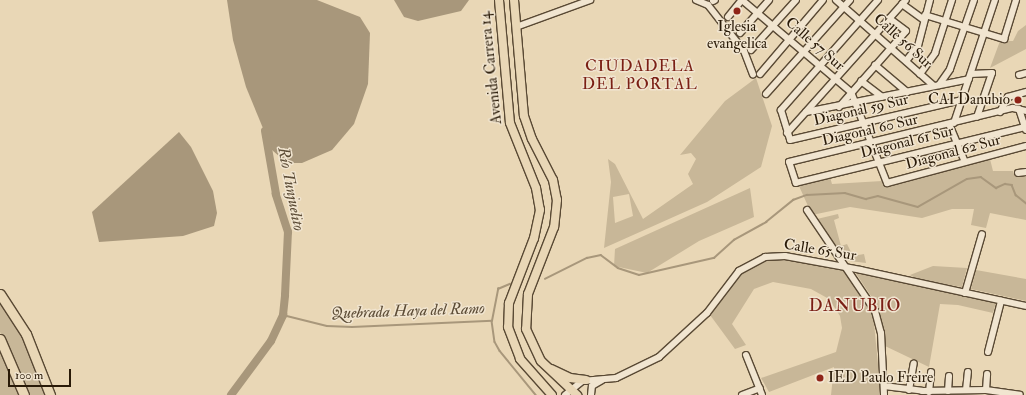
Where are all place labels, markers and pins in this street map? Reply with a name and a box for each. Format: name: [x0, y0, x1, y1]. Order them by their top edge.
marker: Iglesia evangelica: [732, 6, 742, 16]
place label: Iglesia evangelica: [707, 17, 767, 52]
place label: CAI Danubio: [928, 91, 1010, 109]
marker: CAI Danubio: [1013, 95, 1023, 105]
place label: IED Paulo Freire: [828, 369, 933, 387]
marker: IED Paulo Freire: [815, 373, 825, 383]

